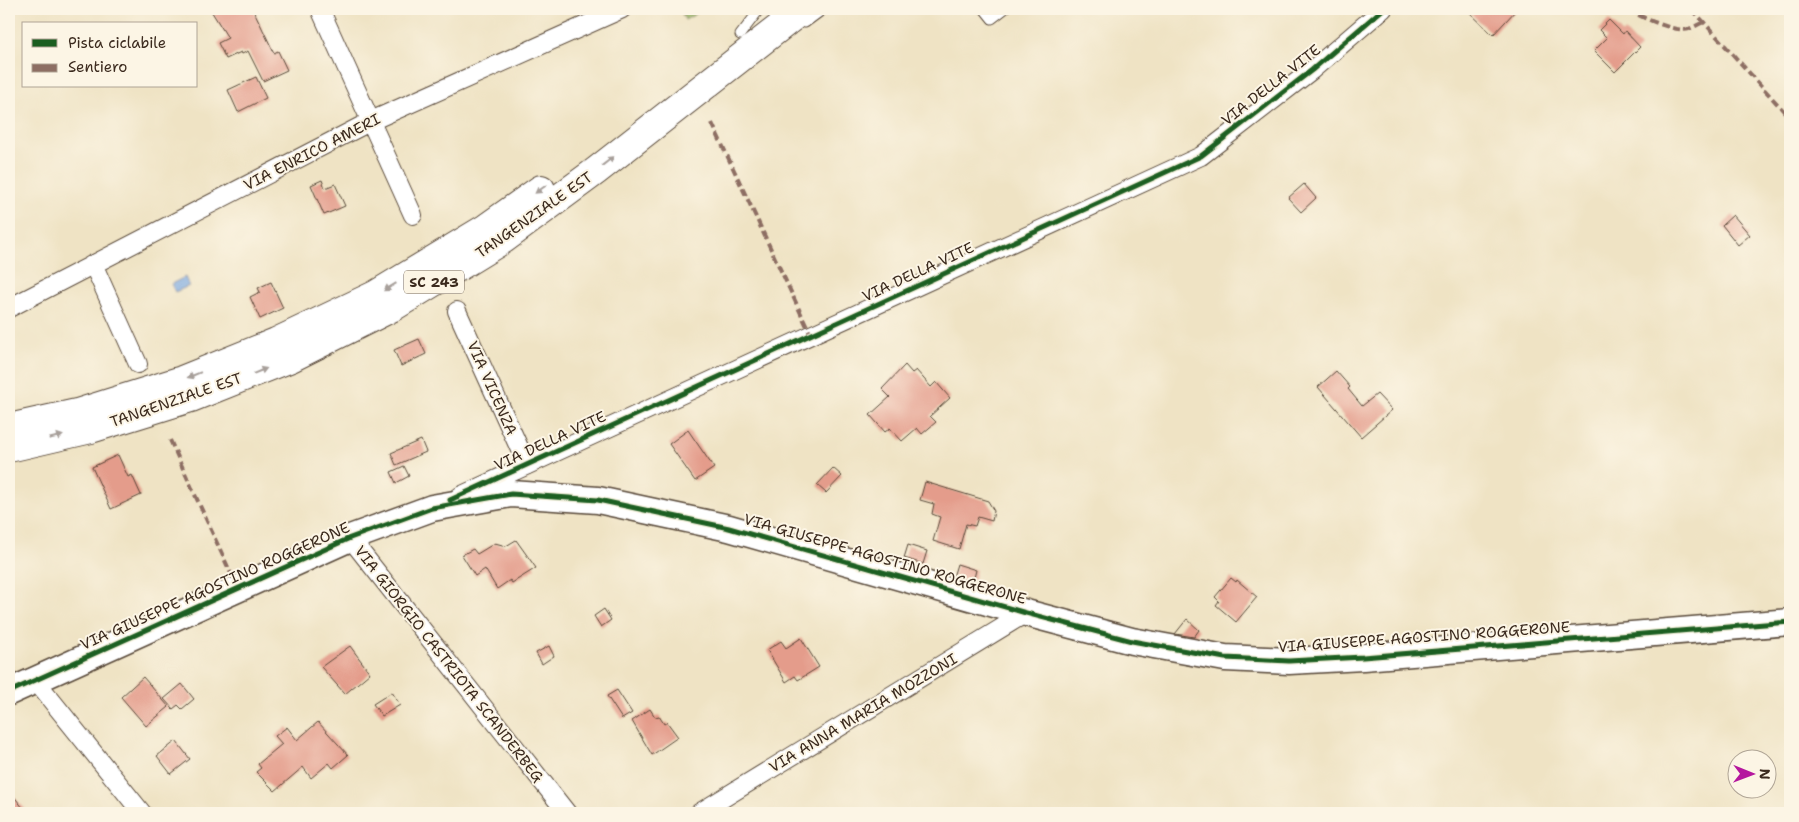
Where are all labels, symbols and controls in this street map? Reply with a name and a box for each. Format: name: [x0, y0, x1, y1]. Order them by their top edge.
legend: [22, 22, 198, 88]
text: Pista ciclabile: [68, 33, 166, 53]
street label: VIA DELLA VITE: [1217, 40, 1325, 130]
text: Sentiero: [68, 57, 127, 77]
street label: VIA ENRICO AMERI: [240, 109, 384, 195]
one-way arrow: [601, 156, 614, 167]
street label: TANGENZIALE EST: [472, 167, 596, 263]
one-way arrow: [534, 184, 548, 194]
street label: VIA DELLA VITE: [859, 237, 977, 307]
road number: SC 243: [404, 270, 464, 294]
one-way arrow: [383, 282, 396, 291]
street label: VIA VICENZA: [462, 338, 522, 438]
one-way arrow: [253, 366, 267, 374]
street label: TANGENZIALE EST: [107, 368, 245, 432]
one-way arrow: [186, 371, 201, 379]
street label: VIA DELLA VITE: [491, 406, 609, 476]
one-way arrow: [49, 433, 64, 441]
street label: VIA GIUSEPPE AGOSTINO ROGGERONE: [741, 509, 1029, 609]
street label: VIA GIUSEPPE AGOSTINO ROGGERONE: [77, 517, 353, 655]
street label: VIA GIORGIO CASTRIOTA SCANDERBEG: [350, 541, 548, 787]
street label: VIA GIUSEPPE AGOSTINO ROGGERONE: [1277, 617, 1571, 657]
street label: VIA ANNA MARIA MOZZONI: [765, 649, 961, 777]
north arrow: [1726, 750, 1776, 800]
text: N: [1756, 769, 1774, 780]

